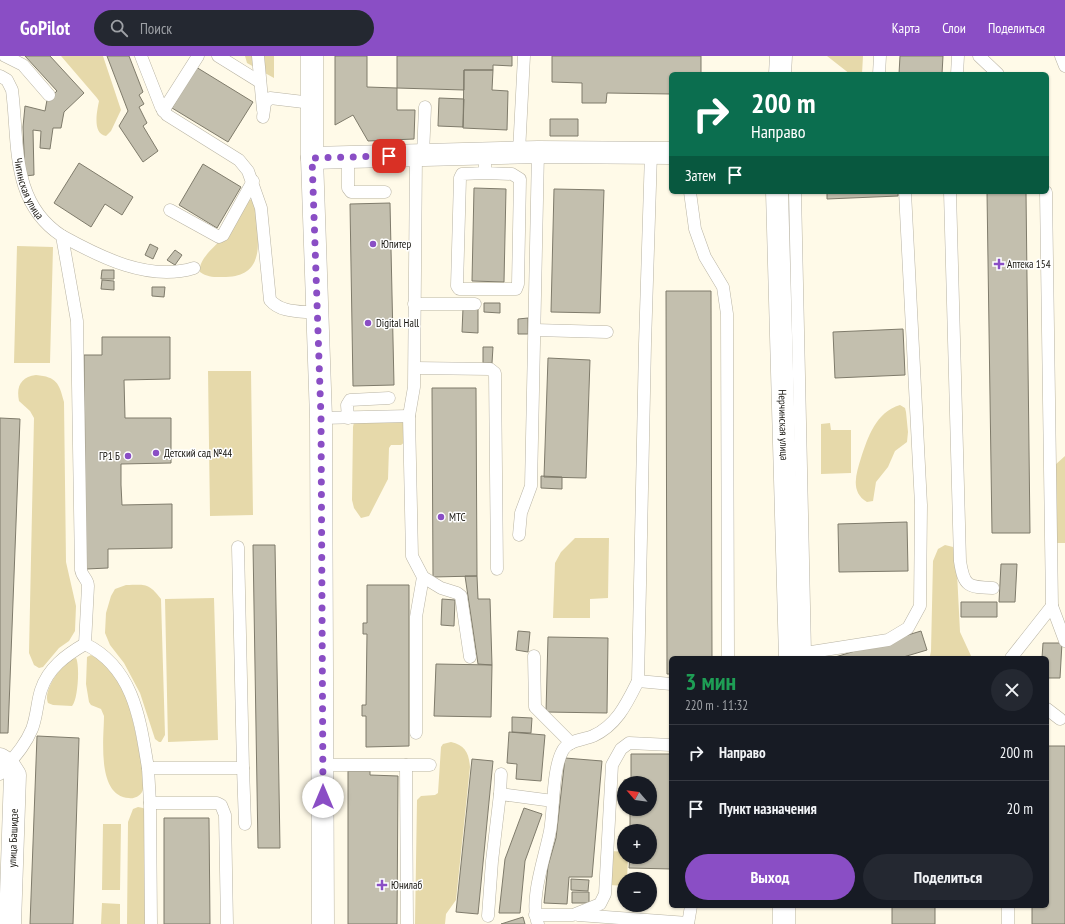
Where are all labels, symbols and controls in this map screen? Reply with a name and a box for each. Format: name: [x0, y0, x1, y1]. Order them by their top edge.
search box: [94, 10, 374, 46]
text: GoPilot: [20, 16, 70, 40]
icon: search: [108, 17, 130, 39]
text: Поиск: [140, 19, 172, 38]
text: Карта: [892, 19, 920, 37]
text: Слои: [942, 19, 966, 37]
text: Поделиться: [988, 19, 1045, 37]
text: 200 m: [751, 84, 815, 121]
icon: right: [685, 88, 737, 140]
text: Направо: [751, 120, 806, 143]
pin: [372, 139, 406, 173]
icon: arrive: [378, 145, 400, 167]
street label: Читинская улица: [11, 157, 47, 222]
icon: arrive: [724, 164, 746, 186]
text: Затем: [685, 166, 716, 185]
place label: Юпитер: [381, 237, 411, 251]
marker: Юпитер: [368, 239, 378, 249]
place label: Аптека 154: [1007, 257, 1051, 271]
marker: Аптека 154: [994, 259, 1004, 269]
place label: Digital Hall: [376, 316, 419, 330]
marker: Digital Hall: [363, 318, 373, 328]
street label: Нерчинская улица: [776, 389, 791, 461]
place label: Детский сад №44: [164, 446, 232, 460]
marker: Детский сад №44: [151, 448, 161, 458]
place label: ГР1 Б: [99, 449, 120, 463]
marker: ГР1 Б: [123, 451, 133, 461]
place label: МТС: [449, 510, 466, 524]
marker: МТС: [436, 512, 446, 522]
text: 3 мин: [685, 666, 736, 697]
button: close: [991, 669, 1033, 711]
text: 220 m · 11:32: [685, 697, 748, 714]
icon: right: [685, 742, 707, 764]
text: Направо: [719, 743, 766, 762]
text: 200 m: [1000, 743, 1033, 762]
position arrow: [302, 776, 344, 818]
north arrow: [617, 776, 657, 816]
map controls: [617, 776, 657, 912]
icon: arrive: [685, 798, 707, 820]
text: Пункт назначения: [719, 799, 817, 818]
text: 20 m: [1007, 799, 1033, 818]
street label: улица Башидзе: [5, 808, 21, 868]
button: +: [617, 824, 657, 864]
button: Выход: [685, 854, 855, 900]
button: Поделиться: [863, 854, 1033, 900]
button: −: [617, 872, 657, 912]
place label: Юнилаб: [391, 878, 422, 892]
marker: Юнилаб: [376, 879, 388, 891]

